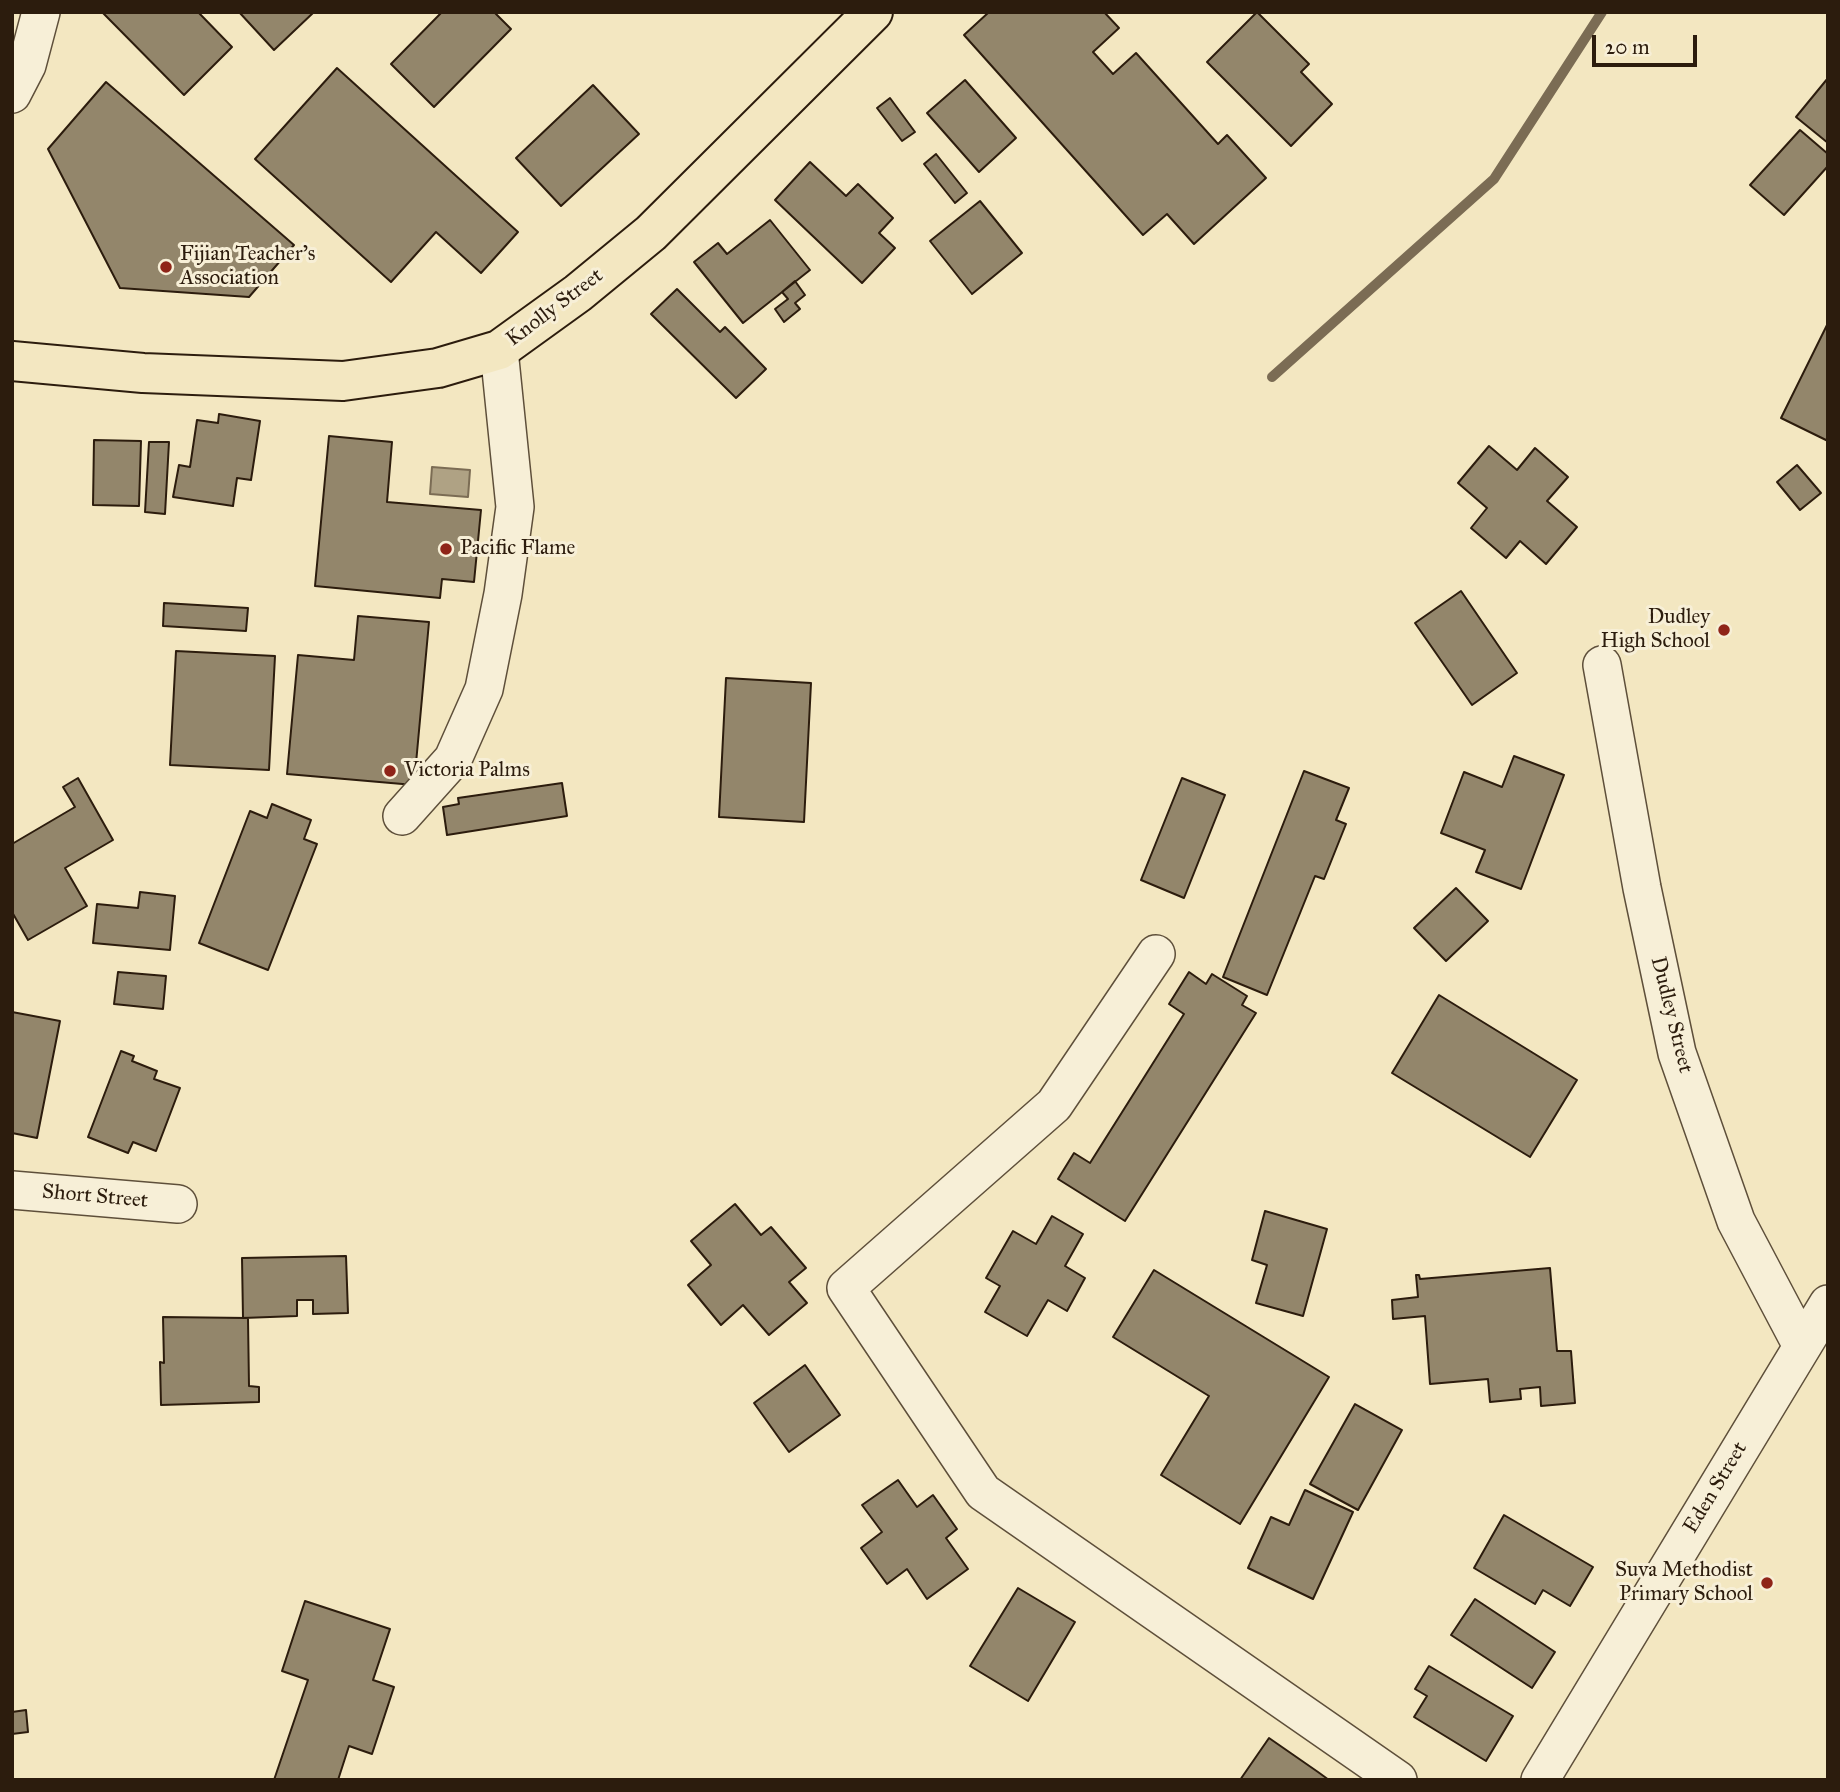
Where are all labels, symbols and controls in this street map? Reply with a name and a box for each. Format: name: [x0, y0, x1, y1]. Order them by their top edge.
scale bar: [1595, 21, 1700, 65]
text: 20 m: [1605, 34, 1650, 60]
place label: Fijian Teacher's Association: [180, 242, 315, 292]
marker: Fijian Teacher's Association: [158, 259, 174, 275]
street label: Knolly Street: [502, 263, 608, 353]
place label: Pacific Flame: [460, 536, 575, 562]
marker: Pacific Flame: [438, 541, 454, 557]
place label: Dudley High School: [1600, 605, 1710, 655]
marker: Dudley High School: [1716, 622, 1732, 638]
place label: Victoria Palms: [404, 758, 530, 784]
marker: Victoria Palms: [382, 763, 398, 779]
street label: Dudley Street: [1644, 954, 1698, 1076]
street label: Short Street: [41, 1180, 149, 1214]
street label: Eden Street: [1679, 1438, 1753, 1538]
place label: Suva Methodist Primary School: [1615, 1558, 1753, 1608]
marker: Suva Methodist Primary School: [1759, 1575, 1775, 1591]

